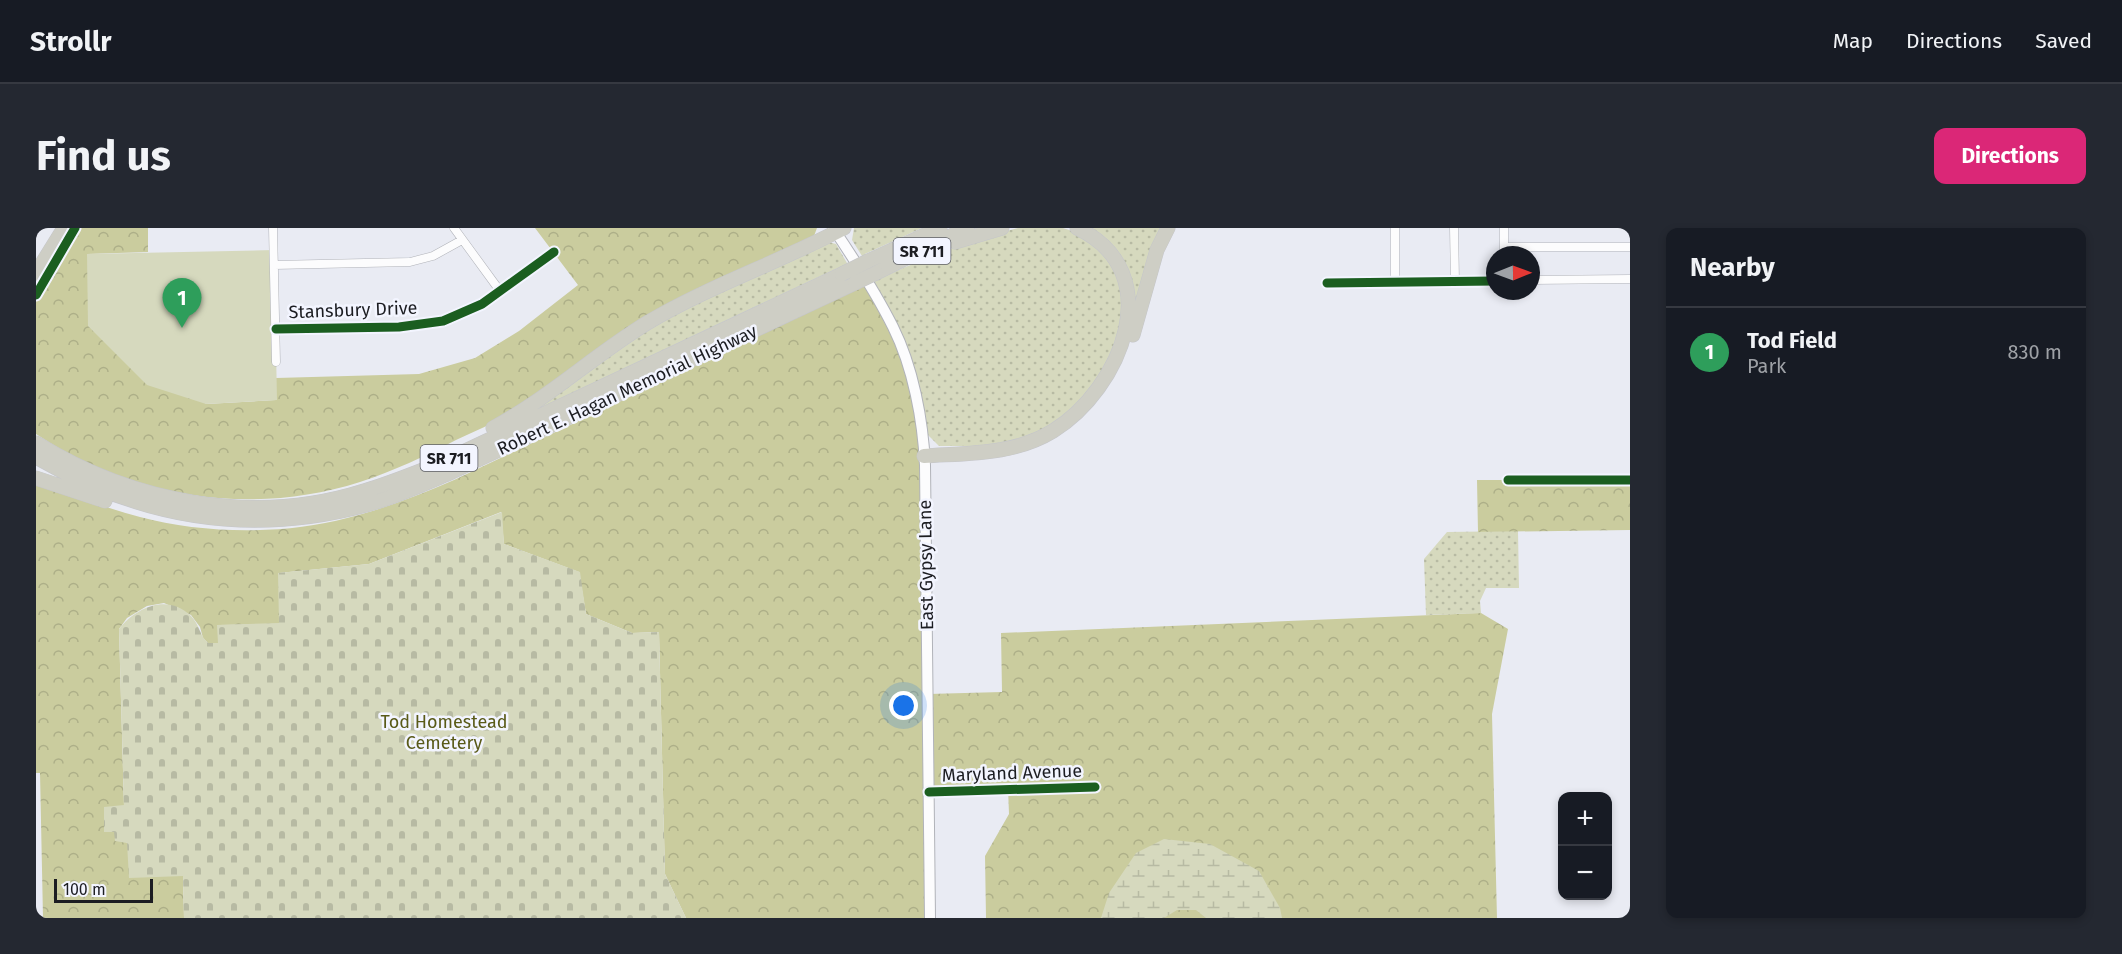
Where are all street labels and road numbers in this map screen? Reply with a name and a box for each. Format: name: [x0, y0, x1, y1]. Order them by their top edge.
road number: SR 711: [894, 238, 950, 264]
street label: Stansbury Drive: [288, 297, 418, 323]
street label: Robert E. Hagan Memorial Highway: [494, 320, 761, 460]
road number: SR 711: [420, 445, 478, 471]
street label: East Gypsy Lane: [914, 500, 938, 630]
street label: Maryland Avenue: [941, 760, 1083, 786]

